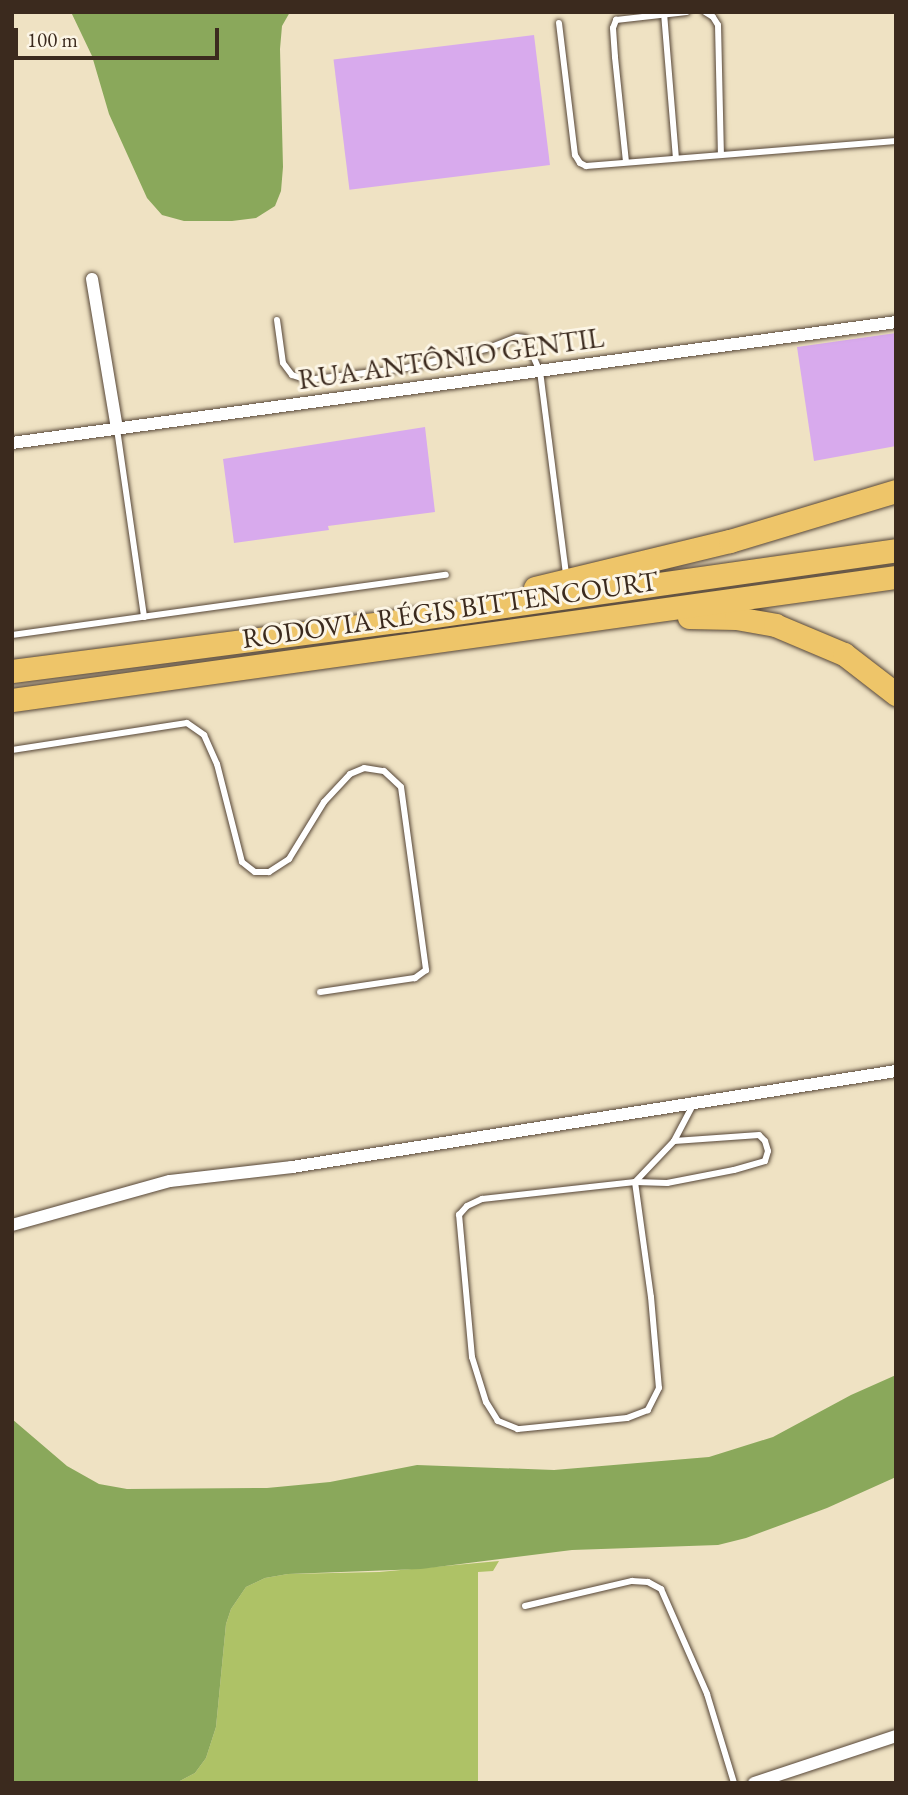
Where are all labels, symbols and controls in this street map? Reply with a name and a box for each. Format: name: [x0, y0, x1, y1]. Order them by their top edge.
scale bar: [18, 14, 222, 58]
text: 100 m: [27, 26, 78, 53]
street label: RUA ANTÔNIO GENTIL: [296, 320, 606, 396]
street label: RODOVIA RÉGIS BITTENCOURT: [240, 563, 660, 655]

